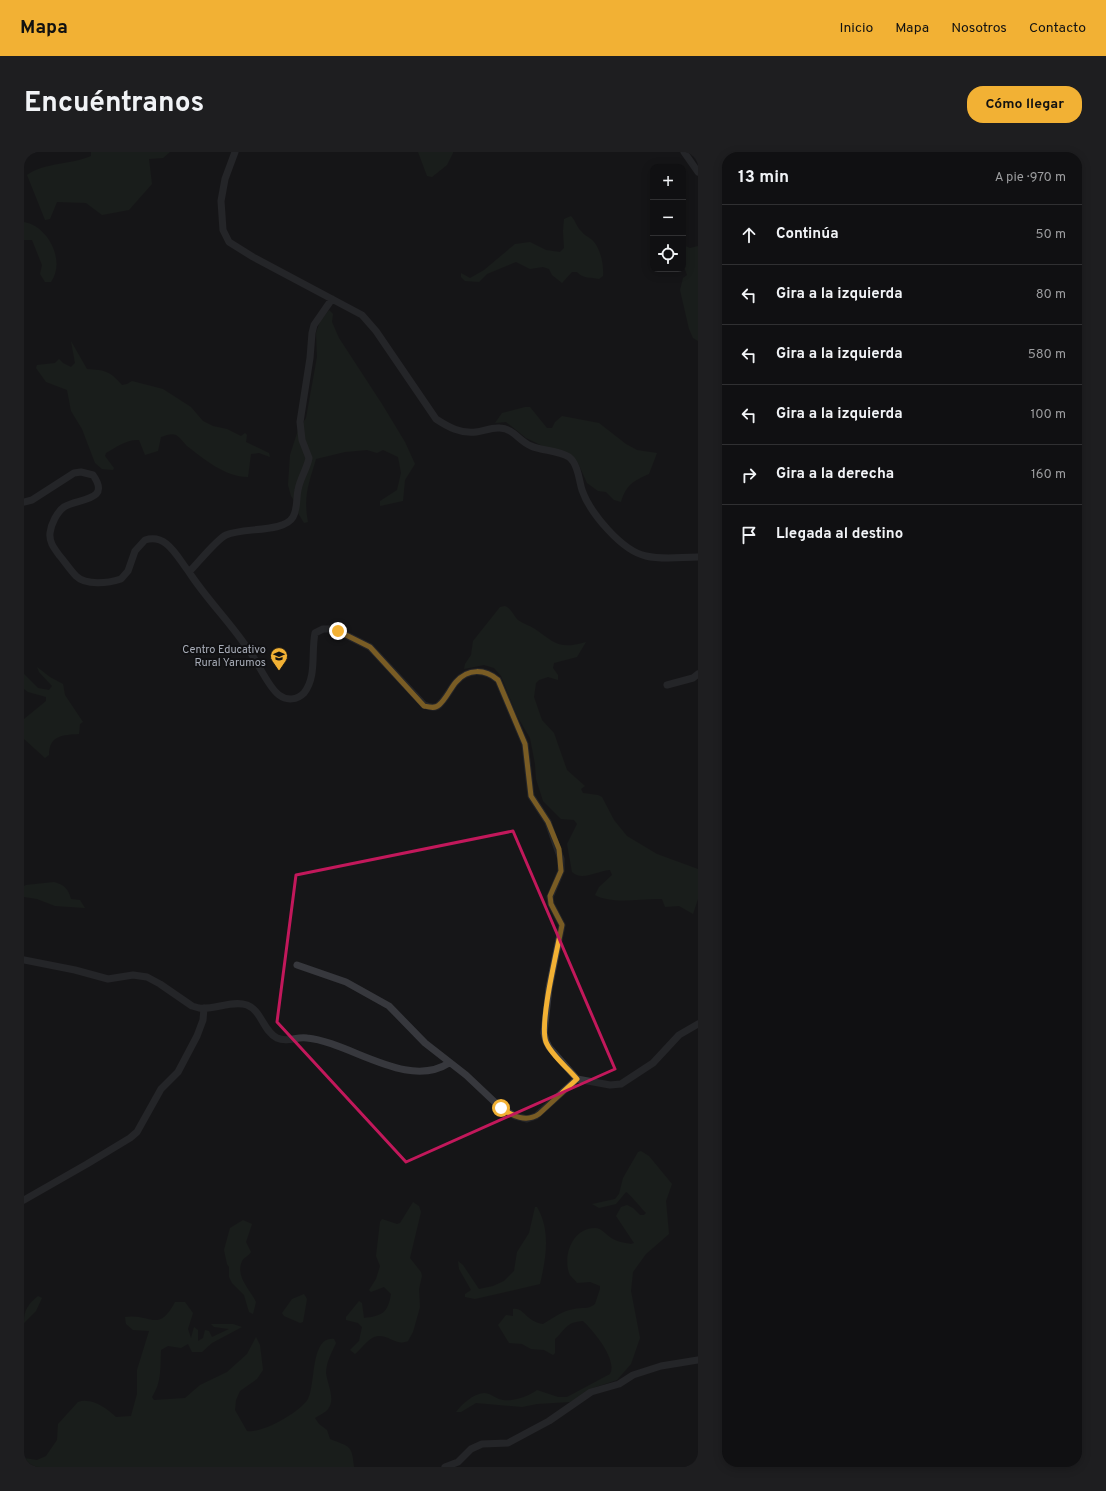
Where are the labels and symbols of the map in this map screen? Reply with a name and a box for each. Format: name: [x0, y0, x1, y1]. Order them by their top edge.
route end: [329, 622, 347, 640]
place label: Centro Educativo Rural Yarumos: [182, 643, 266, 670]
school or university icon: Centro Educativo Rural Yarumos: [269, 646, 289, 671]
route start: [492, 1099, 510, 1117]

